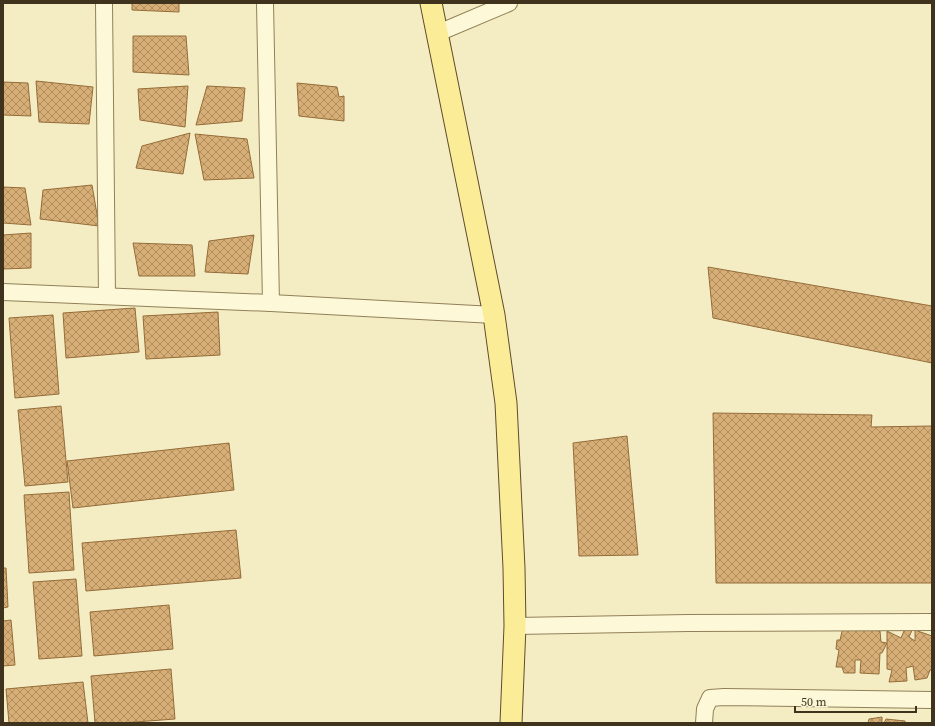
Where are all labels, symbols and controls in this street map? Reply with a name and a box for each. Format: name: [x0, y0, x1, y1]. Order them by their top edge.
scale bar: [795, 688, 916, 714]
text: 50 m: [801, 694, 827, 710]

